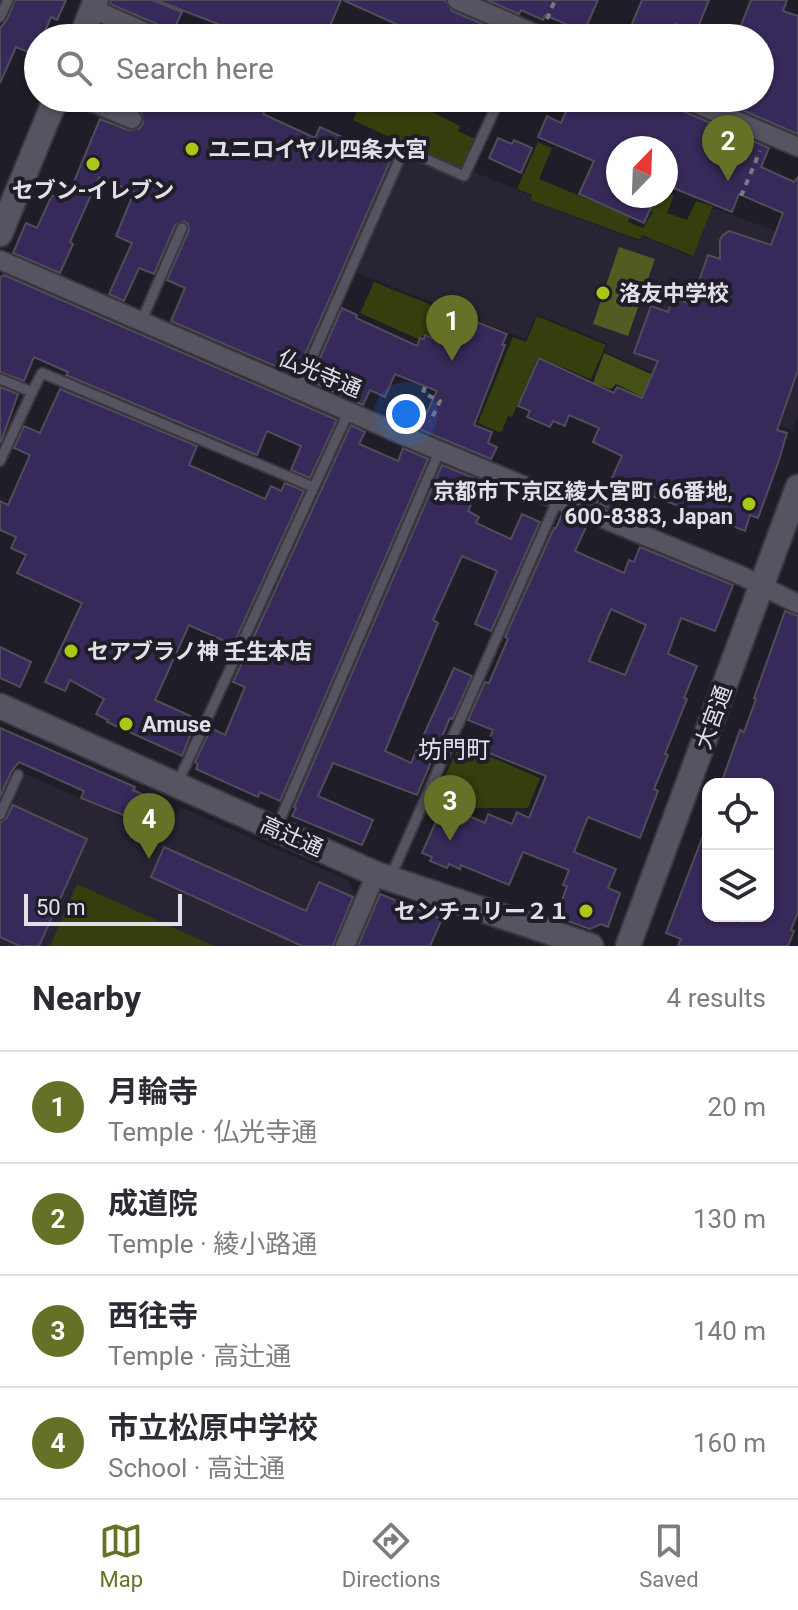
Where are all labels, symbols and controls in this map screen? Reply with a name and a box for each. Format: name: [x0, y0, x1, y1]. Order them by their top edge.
search box: [24, 24, 774, 112]
icon: search: [52, 46, 96, 90]
text: Search here: [116, 51, 274, 86]
pin: 2: [702, 115, 754, 181]
north arrow: [606, 136, 678, 208]
place label: ユニロイヤル四条大宮: [208, 137, 427, 162]
marker: ユニロイヤル四条大宮: [183, 140, 201, 158]
marker: セブン-イレブン: [84, 155, 102, 173]
place label: セブン-イレブン: [12, 178, 174, 203]
place label: 洛友中学校: [619, 281, 729, 306]
marker: 洛友中学校: [594, 284, 612, 302]
pin: 1: [426, 295, 478, 361]
street label: 仏光寺通: [274, 345, 365, 402]
your location: [386, 394, 426, 434]
place label: 京都市下京区綾大宮町 66番地, 600-8383, Japan: [433, 479, 733, 529]
marker: 京都市下京区綾大宮町 66番地, 600-8383, Japan: [740, 495, 758, 513]
place label: セアブラノ神 壬生本店: [87, 639, 312, 664]
marker: セアブラノ神 壬生本店: [62, 642, 80, 660]
street label: 大宮通: [690, 682, 737, 752]
place label: Amuse: [142, 712, 211, 737]
marker: Amuse: [117, 715, 135, 733]
district label: 坊門町: [418, 736, 490, 764]
pin: 3: [424, 775, 476, 841]
map controls: [702, 778, 774, 922]
button: locate: [702, 778, 774, 850]
pin: 4: [123, 793, 175, 859]
street label: 高辻通: [257, 812, 327, 861]
button: layers: [702, 850, 774, 922]
scale bar: [24, 890, 182, 926]
text: 50 m: [36, 895, 85, 920]
place label: センチュリー２１: [394, 899, 570, 924]
marker: センチュリー２１: [577, 902, 595, 920]
text: Nearby: [32, 978, 141, 1018]
text: 4 results: [667, 983, 766, 1013]
text: 月輪寺: [108, 1074, 198, 1109]
text: 1: [51, 1092, 65, 1122]
text: 20 m: [708, 1092, 766, 1122]
text: Temple · 仏光寺通: [108, 1117, 317, 1147]
text: 成道院: [108, 1186, 198, 1221]
text: 2: [51, 1204, 65, 1234]
text: 130 m: [693, 1204, 766, 1234]
text: Temple · 綾小路通: [108, 1229, 317, 1259]
text: 西往寺: [108, 1298, 198, 1333]
text: 3: [51, 1316, 65, 1346]
text: 140 m: [693, 1316, 766, 1346]
text: Temple · 高辻通: [108, 1341, 291, 1371]
text: 市立松原中学校: [108, 1410, 318, 1445]
text: 4: [51, 1428, 65, 1458]
text: 160 m: [693, 1428, 766, 1458]
text: School · 高辻通: [108, 1453, 285, 1483]
tab: Map: [99, 1519, 143, 1592]
tab: Directions: [342, 1519, 441, 1592]
tab: Saved: [639, 1519, 699, 1592]

